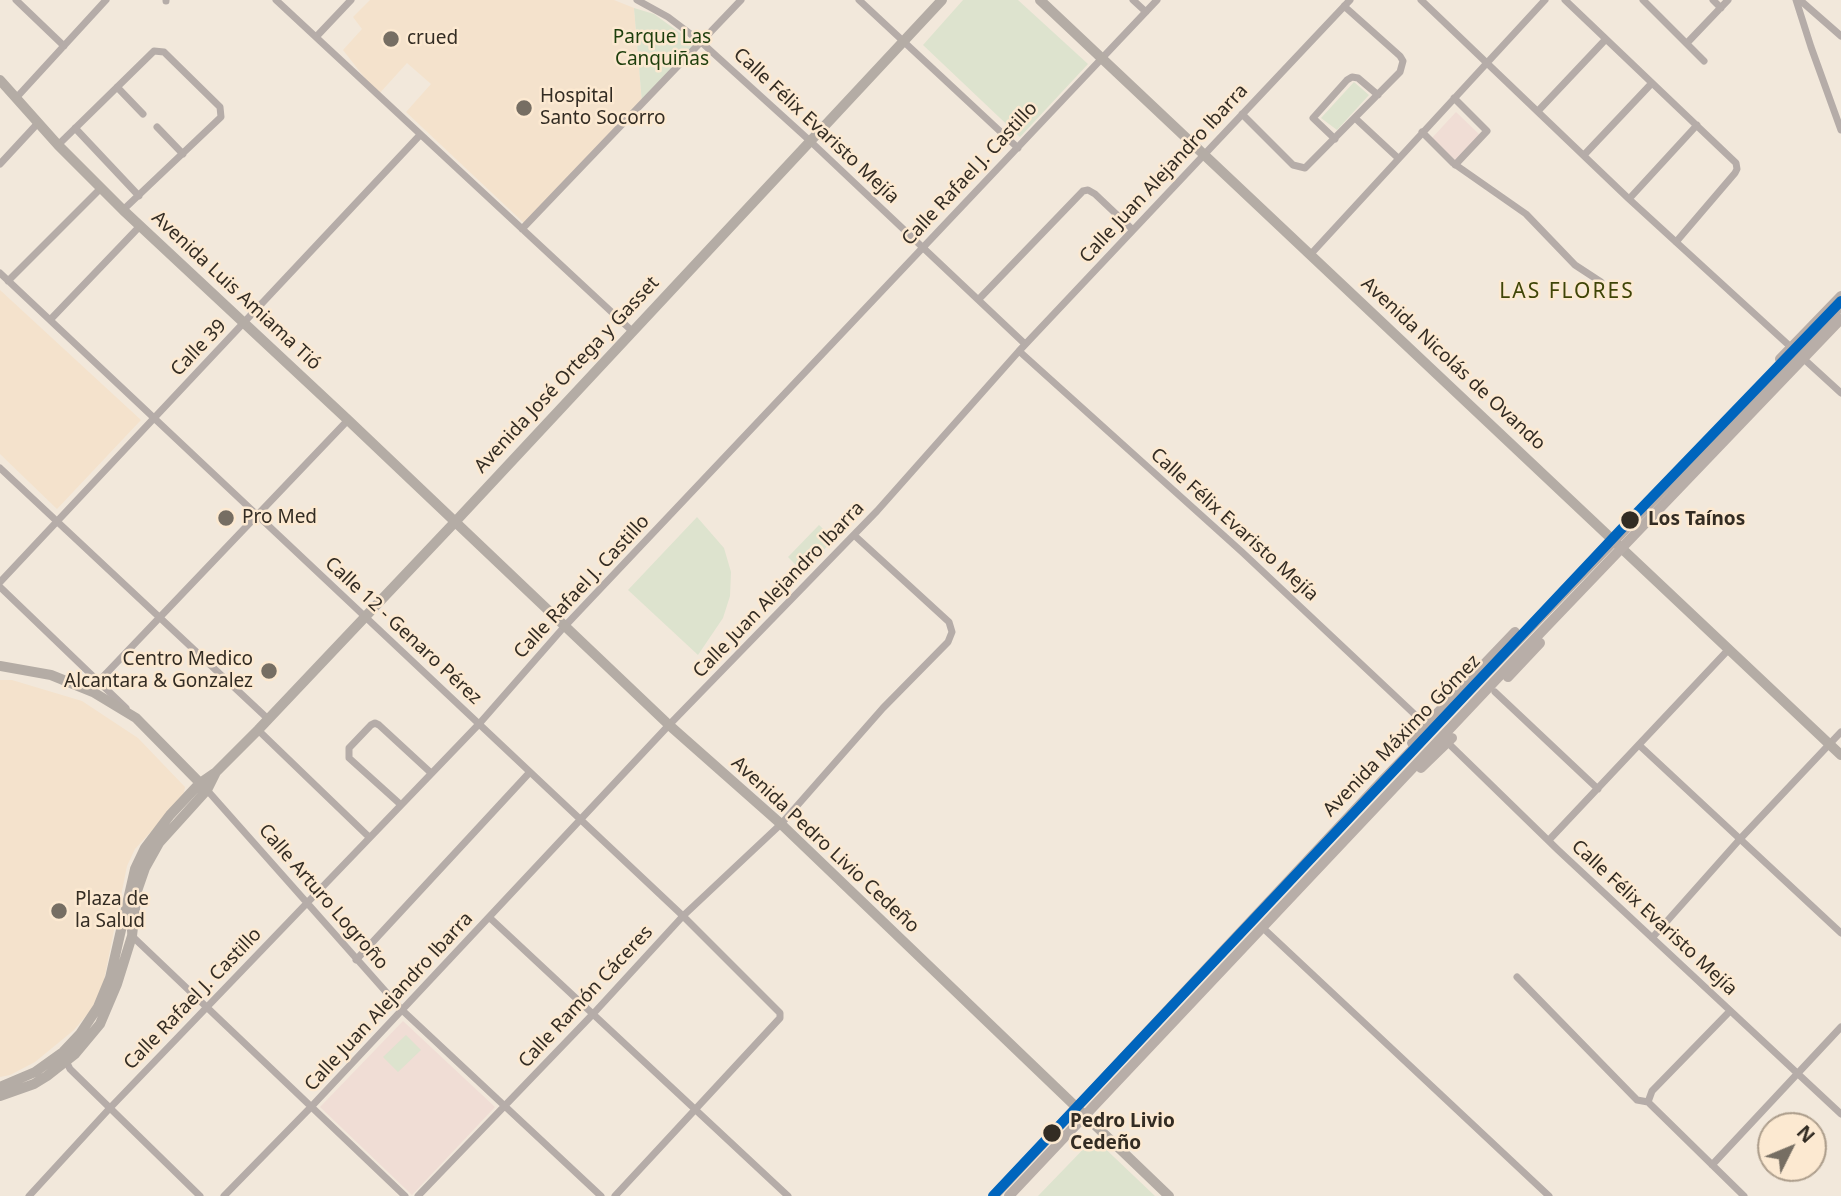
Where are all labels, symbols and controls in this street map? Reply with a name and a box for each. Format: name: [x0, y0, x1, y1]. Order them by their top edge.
park label: Parque Las Canquiñas: [613, 27, 711, 71]
place label: crued: [407, 28, 458, 50]
marker: crued: [381, 29, 401, 49]
street label: Calle Félix Evaristo Mejía: [729, 43, 903, 209]
street label: Calle Juan Alejandro lbarra: [1075, 80, 1253, 268]
place label: Hospital Santo Socorro: [540, 86, 665, 130]
street label: Calle Rafael J. Castillo: [897, 97, 1043, 251]
marker: Hospital Santo Socorro: [514, 98, 534, 118]
street label: Avenida Luis Amiama Tió: [147, 207, 325, 375]
street label: Avenida José Ortega y Gasset: [470, 272, 664, 478]
street label: Avenida Nicolás de Ovando: [1356, 273, 1550, 455]
district label: LAS FLORES: [1500, 279, 1634, 305]
street label: Calle 39: [167, 315, 231, 381]
street label: Calle Félix Evaristo Mejía: [1145, 444, 1323, 606]
street label: Calle Juan Alejandro lbarra: [689, 497, 869, 683]
place label: Pro Med: [242, 507, 317, 529]
marker: Pro Med: [216, 508, 236, 528]
marker: Los Taínos: [1619, 509, 1641, 531]
place label: Los Taínos: [1648, 509, 1745, 531]
street label: Calle Rafael J. Castillo: [509, 510, 655, 664]
street label: Calle 12 - Genaro Pérez: [320, 552, 486, 710]
place label: Centro Medico Alcantara & Gonzalez: [64, 649, 253, 693]
street label: Avenida Máximo Gómez: [1319, 650, 1485, 822]
marker: Centro Medico Alcantara & Gonzalez: [259, 661, 279, 681]
street label: Avenida Pedro Livio Cedeño: [726, 752, 924, 938]
street label: Calle Arturo Logroño: [253, 819, 393, 975]
street label: Calle Félix Evaristo Mejía: [1567, 835, 1741, 1001]
place label: Plaza de la Salud: [75, 889, 149, 933]
marker: Plaza de la Salud: [49, 901, 69, 921]
street label: Calle Juan Alejandro lbarra: [300, 908, 478, 1096]
street label: Calle Ramón Cáceres: [514, 921, 658, 1073]
street label: Calle Rafael J. Castillo: [119, 923, 267, 1075]
place label: Pedro Livio Cedeño: [1070, 1111, 1175, 1155]
north arrow: [1757, 1112, 1827, 1182]
text: N: [1791, 1120, 1821, 1149]
marker: Pedro Livio Cedeño: [1041, 1122, 1063, 1144]

